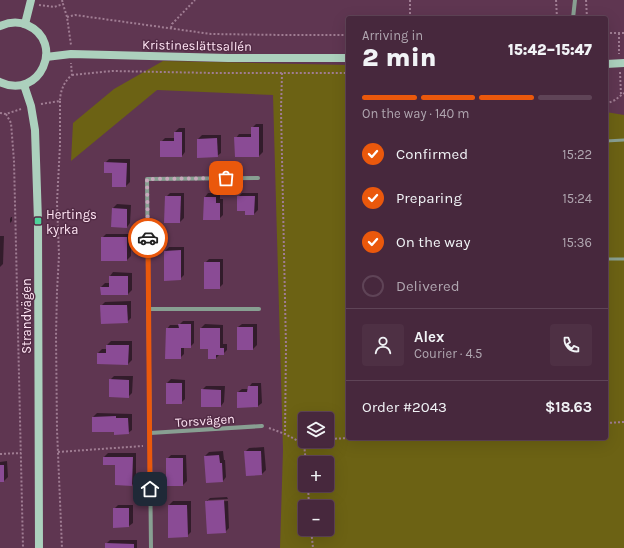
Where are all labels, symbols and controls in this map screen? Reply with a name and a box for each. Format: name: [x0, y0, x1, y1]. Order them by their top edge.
text: Arriving in: [362, 28, 423, 43]
street label: Kristineslättsallén: [142, 37, 252, 54]
text: 15:42–15:47: [508, 41, 592, 59]
text: 2 min: [362, 42, 437, 73]
text: On the way · 140 m: [362, 106, 469, 121]
icon: check: [362, 143, 384, 165]
text: Confirmed: [396, 145, 468, 163]
text: 15:22: [562, 147, 592, 162]
pin: [209, 161, 243, 195]
icon: bag: [215, 167, 237, 189]
icon: check: [362, 187, 384, 209]
text: Preparing: [396, 189, 462, 207]
text: 15:24: [563, 191, 592, 206]
place label: Hertings kyrka: [46, 207, 97, 237]
marker: Hertings kyrka: [33, 216, 43, 226]
courier: [128, 218, 168, 258]
icon: car: [137, 227, 159, 249]
icon: check: [362, 231, 384, 253]
text: On the way: [396, 233, 470, 251]
text: 15:36: [562, 235, 592, 250]
text: Delivered: [396, 277, 460, 295]
street label: Strandvägen: [19, 278, 34, 354]
button: person: [362, 324, 404, 366]
button: phone: [550, 324, 592, 366]
text: Alex: [414, 328, 444, 346]
text: Courier · 4.5: [414, 346, 482, 361]
text: Order #2043: [362, 398, 447, 416]
text: $18.63: [545, 398, 592, 416]
street label: Torsvägen: [175, 411, 235, 430]
map controls: [298, 412, 334, 536]
button: layers: [298, 412, 334, 448]
button: +: [298, 456, 334, 492]
pin: [133, 472, 167, 506]
icon: home: [139, 478, 161, 500]
button: −: [298, 500, 334, 536]

